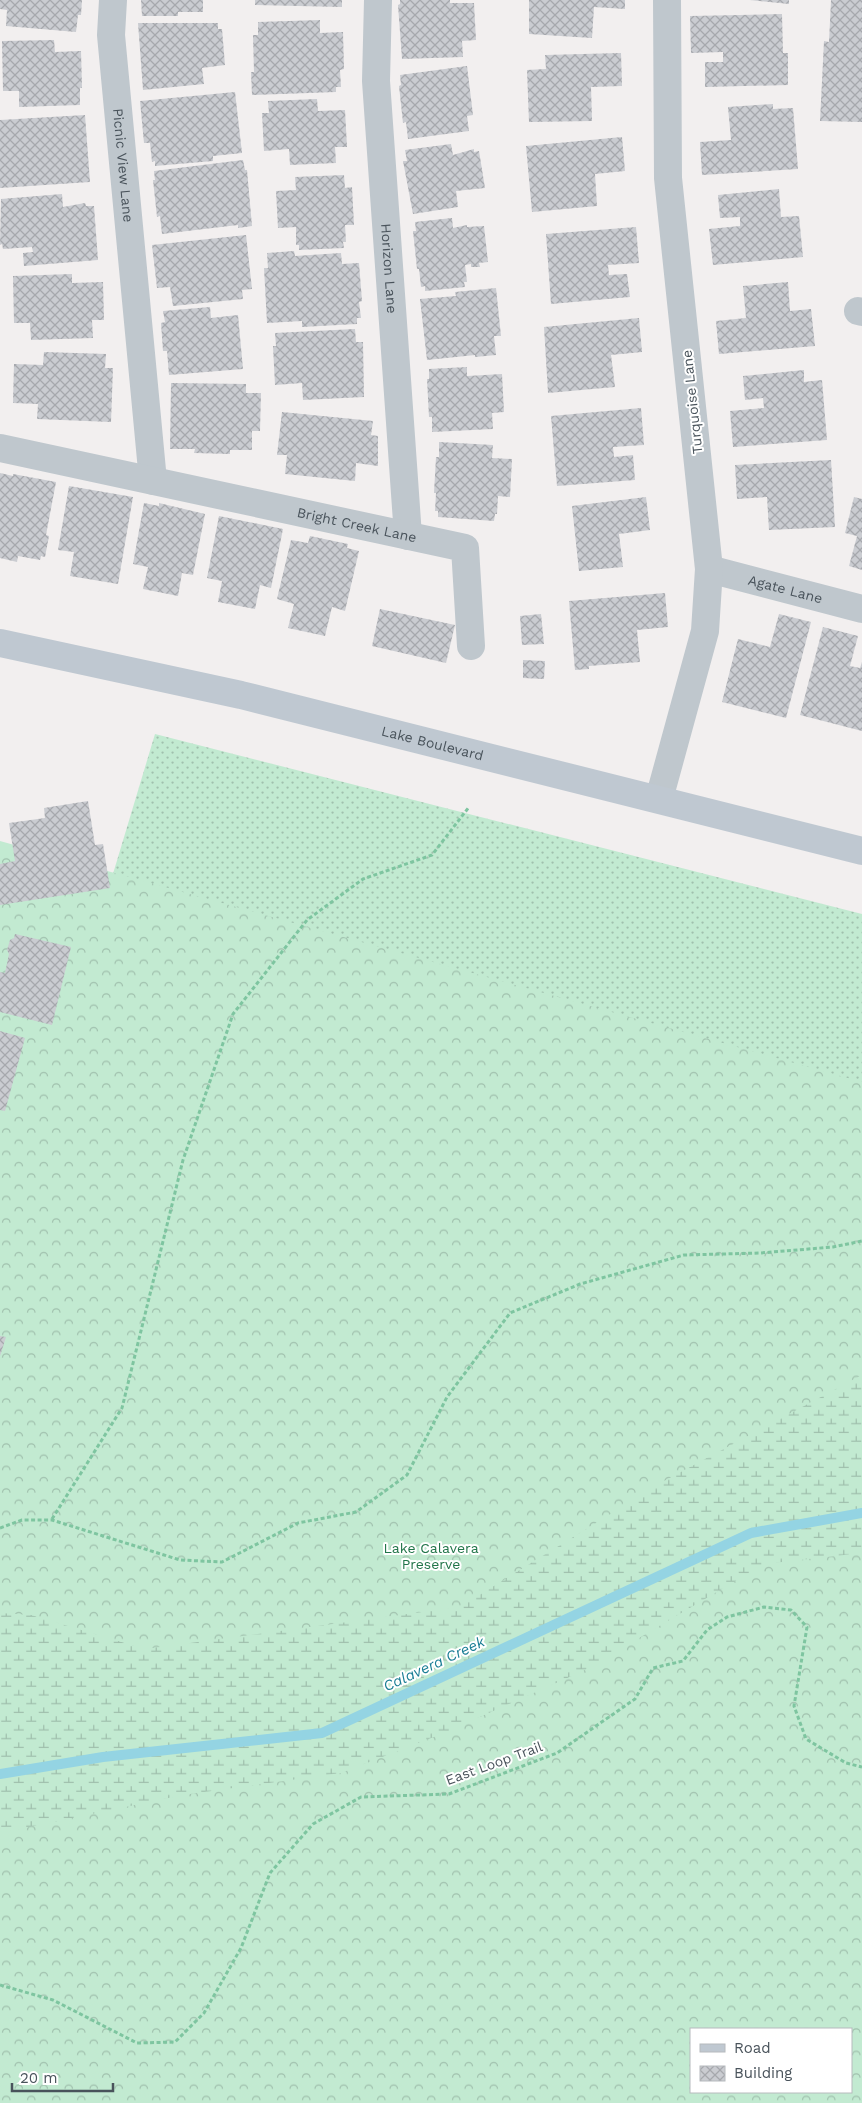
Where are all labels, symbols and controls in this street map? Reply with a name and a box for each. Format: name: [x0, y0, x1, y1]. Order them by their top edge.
street label: Picnic View Lane: [110, 108, 137, 223]
street label: Horizon Lane: [378, 223, 400, 314]
street label: Turquoise Lane: [679, 349, 705, 455]
street label: Bright Creek Lane: [296, 504, 418, 545]
street label: Agate Lane: [747, 572, 824, 606]
street label: Lake Boulevard: [380, 723, 485, 764]
park label: Lake Calavera Preserve: [383, 1540, 479, 1572]
water label: Calavera Creek: [380, 1632, 488, 1695]
street label: East Loop Trail: [443, 1738, 545, 1788]
legend: [690, 2028, 852, 2093]
text: Road: [734, 2039, 771, 2057]
scale bar: [12, 2060, 114, 2092]
text: Building: [734, 2064, 792, 2082]
text: 20 m: [20, 2069, 58, 2087]

